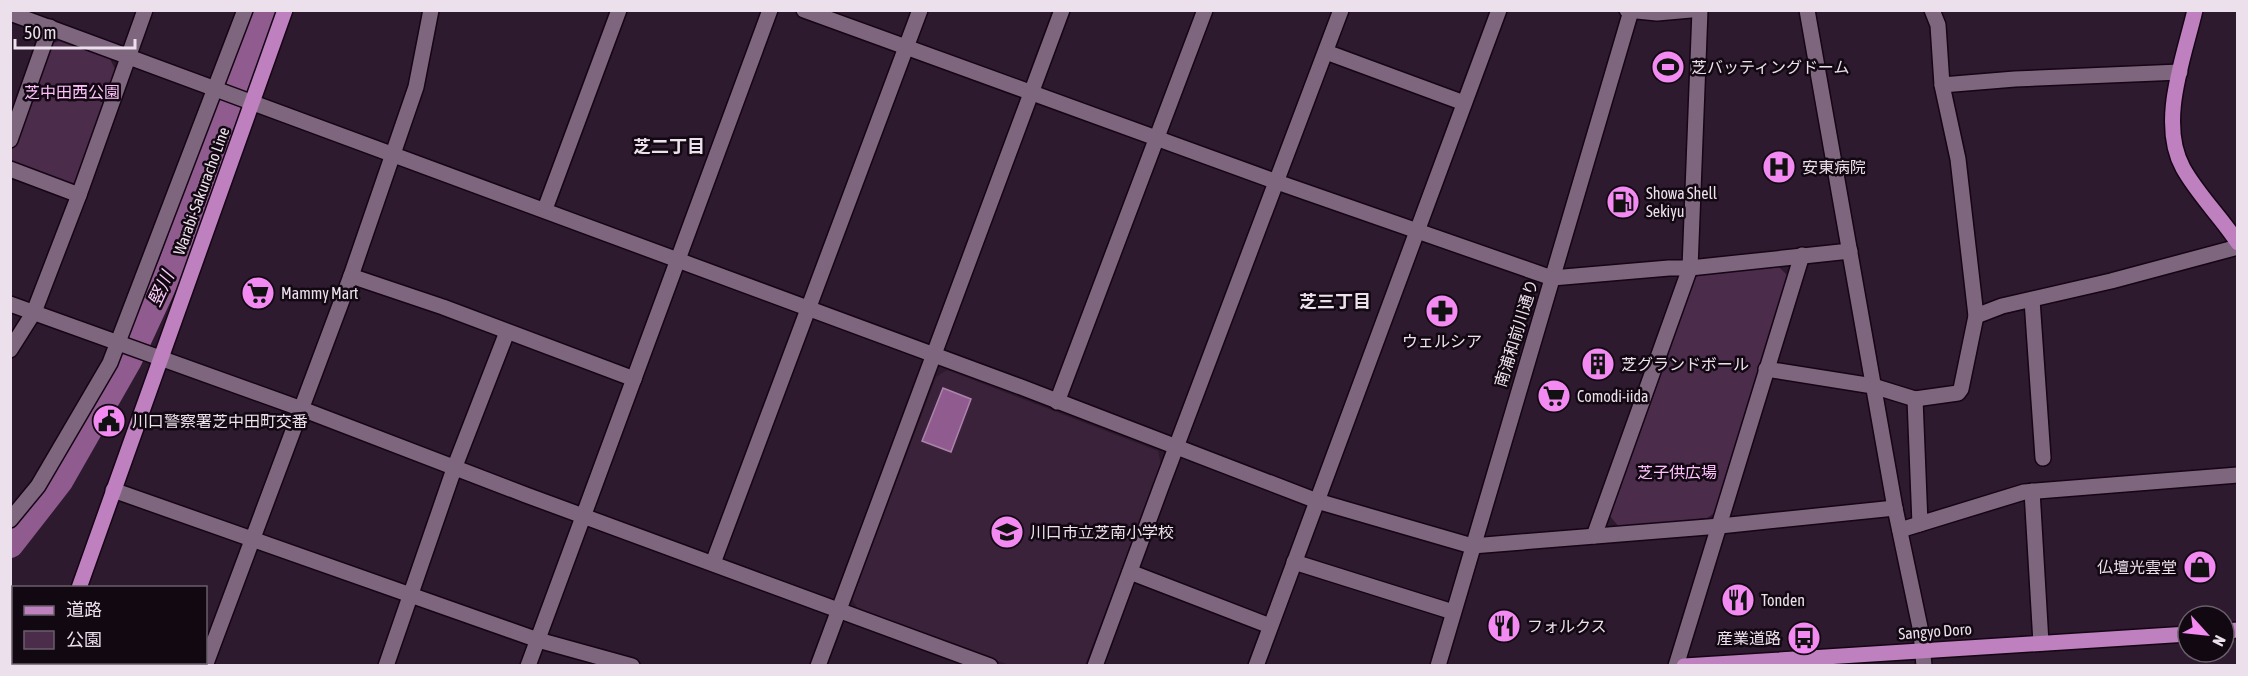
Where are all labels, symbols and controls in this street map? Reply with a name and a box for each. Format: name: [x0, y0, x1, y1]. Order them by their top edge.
scale bar: [15, 12, 135, 50]
text: 50 m: [24, 22, 56, 43]
sports icon: 芝バッティングドーム: [1650, 49, 1686, 85]
place label: 芝バッティングドーム: [1691, 58, 1850, 76]
park label: 芝中田西公園: [24, 83, 120, 101]
street label: Warabi-Sakuracho Line: [170, 125, 232, 257]
district label: 芝二丁目: [633, 136, 705, 157]
hospital icon: 安東病院: [1761, 149, 1797, 185]
place label: 安東病院: [1802, 158, 1866, 176]
fuel station icon: Showa Shell Sekiyu: [1605, 184, 1641, 220]
place label: Showa Shell Sekiyu: [1646, 184, 1718, 221]
water label: 竪川: [143, 266, 179, 310]
supermarket icon: Mammy Mart: [240, 275, 276, 311]
street label: 南浦和前川通り: [1491, 277, 1541, 389]
place label: Mammy Mart: [281, 284, 359, 303]
district label: 芝三丁目: [1299, 291, 1371, 312]
pharmacy icon: ウェルシア: [1424, 293, 1460, 329]
place label: ウェルシア: [1402, 332, 1482, 350]
building icon: 芝グランドボール: [1580, 346, 1616, 382]
place label: 芝グランドボール: [1621, 355, 1749, 373]
supermarket icon: Comodi-iida: [1536, 378, 1572, 414]
place label: Comodi-iida: [1577, 387, 1648, 405]
public building icon: 川口警察署芝中田町交番: [91, 403, 127, 439]
place label: 川口警察署芝中田町交番: [132, 412, 308, 430]
park label: 芝子供広場: [1637, 463, 1717, 481]
school or university icon: 川口市立芝南小学校: [989, 514, 1025, 550]
place label: 川口市立芝南小学校: [1030, 523, 1174, 541]
shop icon: 仏壇光雲堂: [2182, 549, 2218, 585]
place label: 仏壇光雲堂: [2097, 558, 2177, 576]
restaurant icon: Tonden: [1720, 582, 1756, 618]
legend: [12, 586, 207, 664]
place label: Tonden: [1761, 591, 1805, 609]
text: 道路: [66, 599, 102, 620]
north arrow: [2176, 604, 2236, 664]
restaurant icon: フォルクス: [1486, 608, 1522, 644]
place label: フォルクス: [1527, 617, 1607, 635]
street label: Sangyo Doro: [1898, 619, 1972, 644]
bus stop icon: 産業道路: [1786, 620, 1822, 656]
text: 公園: [66, 629, 102, 650]
place label: 産業道路: [1717, 629, 1781, 647]
text: N: [2209, 633, 2230, 649]

